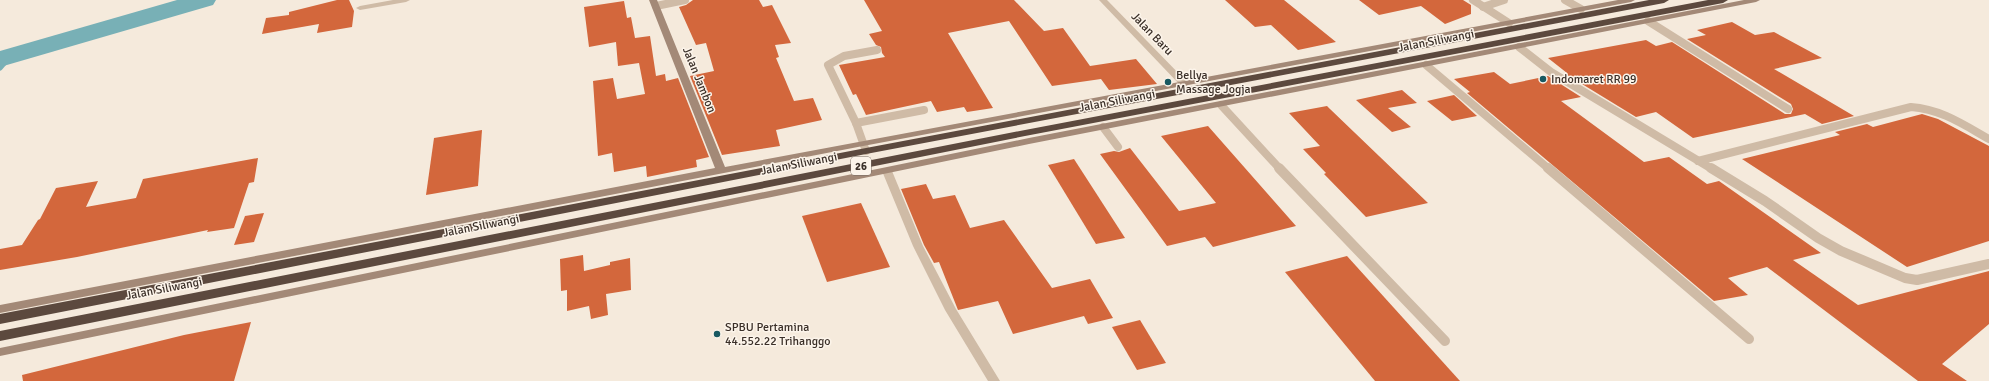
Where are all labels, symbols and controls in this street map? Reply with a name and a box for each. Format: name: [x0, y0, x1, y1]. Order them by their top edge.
street label: Jalan Baru: [1128, 9, 1176, 59]
street label: Jalan Siliwangi: [1397, 26, 1475, 56]
street label: Jalan Jambon: [679, 45, 719, 115]
place label: Bellya Massage Jogja: [1176, 68, 1251, 97]
place label: Indomaret RR 99: [1551, 72, 1636, 87]
marker: Indomaret RR 99: [1538, 74, 1548, 84]
marker: Bellya Massage Jogja: [1163, 77, 1173, 87]
street label: Jalan Siliwangi: [1078, 86, 1156, 116]
street label: Jalan Siliwangi: [760, 149, 838, 179]
road number: 26: [851, 157, 871, 175]
street label: Jalan Siliwangi: [442, 211, 520, 241]
street label: Jalan Siliwangi: [125, 274, 203, 304]
place label: SPBU Pertamina 44.552.22 Trihanggo: [725, 320, 831, 349]
marker: SPBU Pertamina 44.552.22 Trihanggo: [712, 329, 722, 339]

